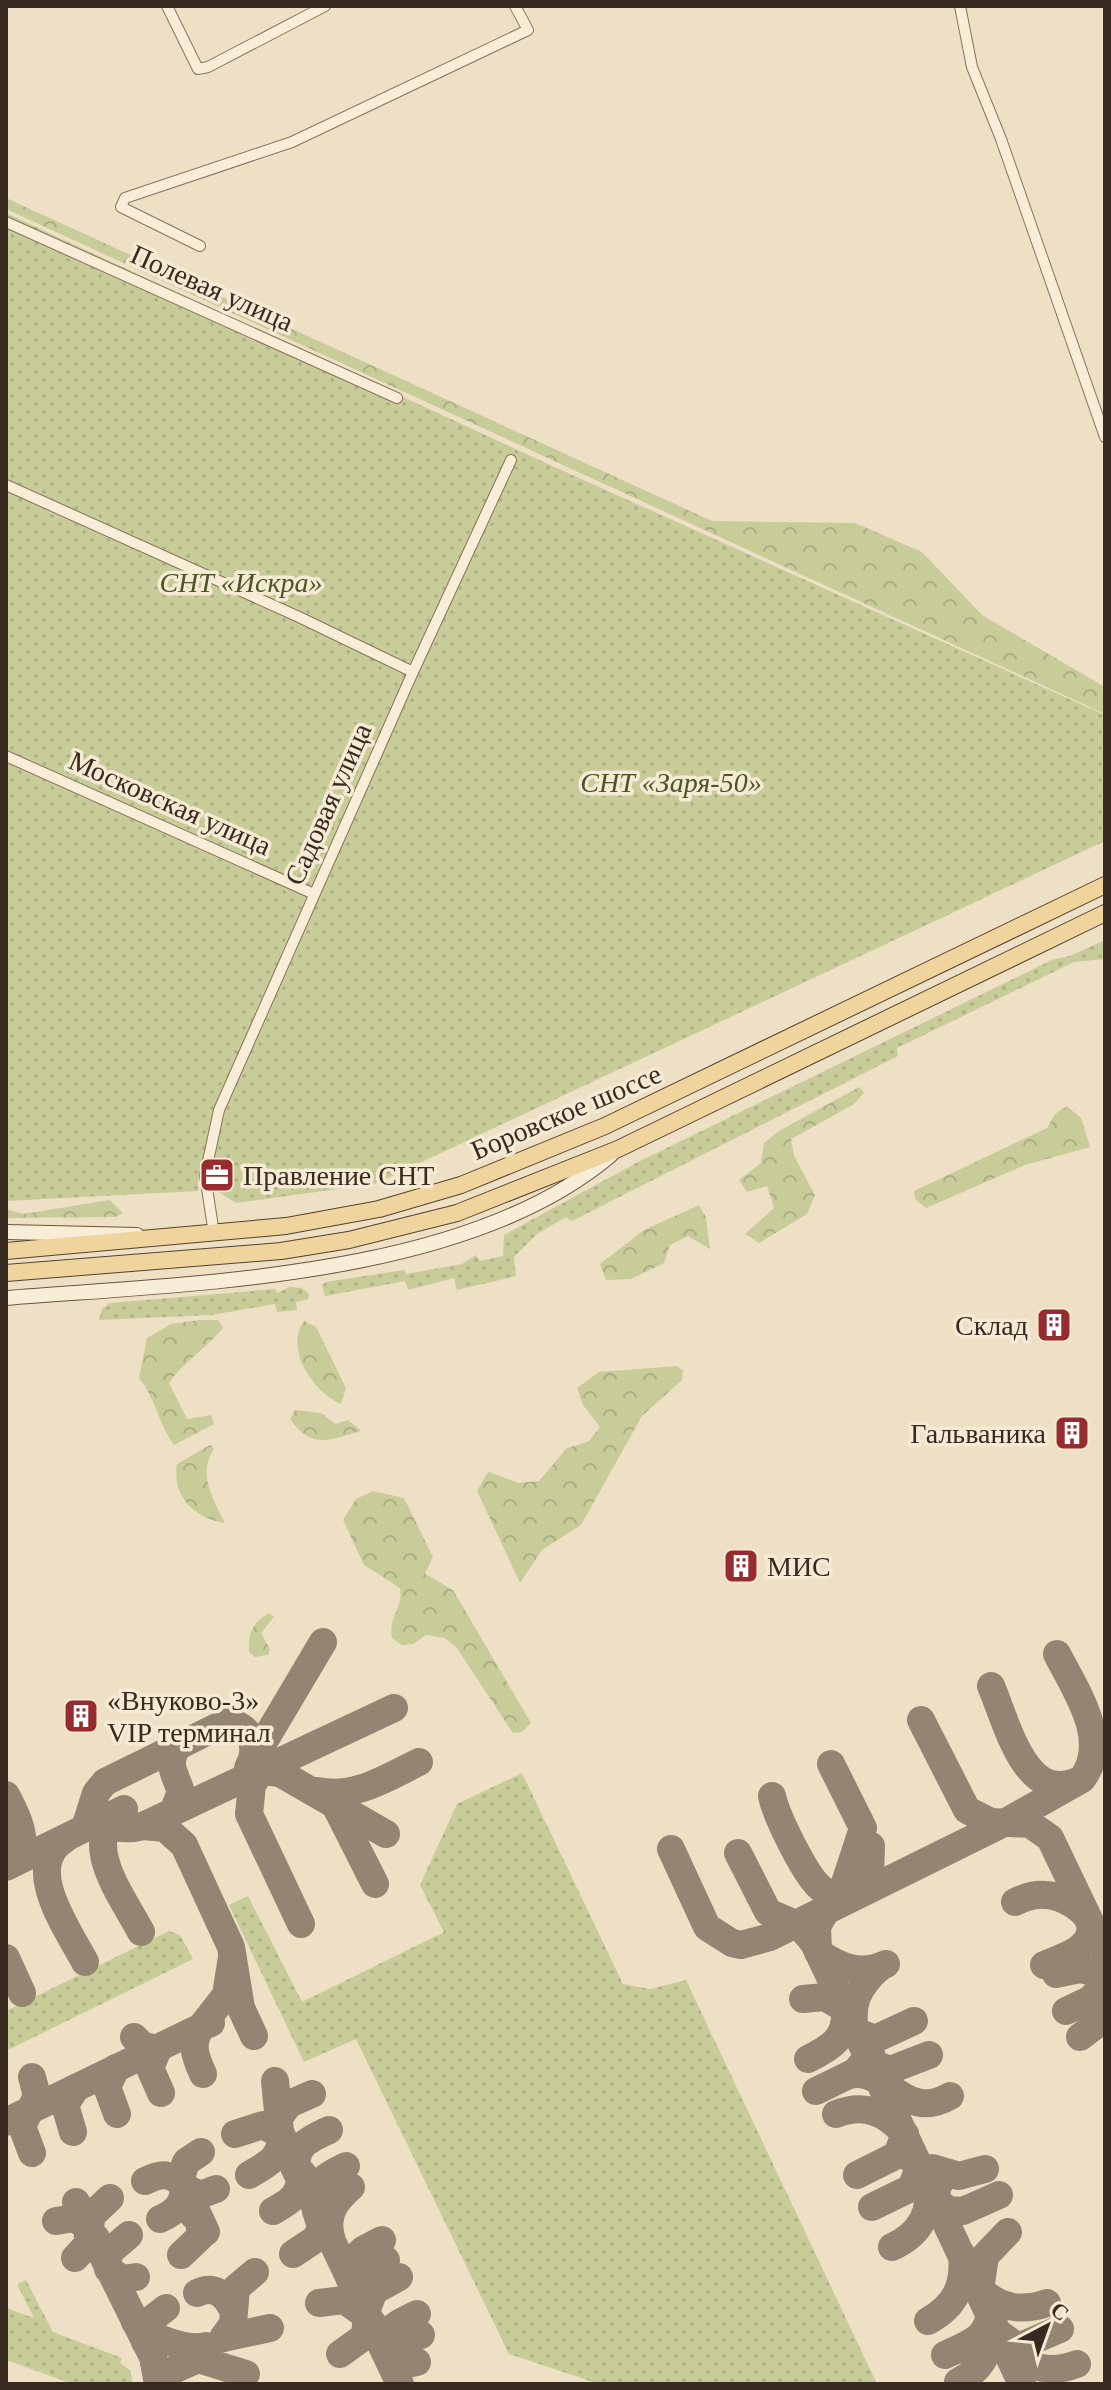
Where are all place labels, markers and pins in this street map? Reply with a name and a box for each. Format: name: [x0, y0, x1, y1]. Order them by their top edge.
office icon: Правление СНТ: [198, 1156, 236, 1194]
place label: Правление СНТ: [243, 1160, 434, 1191]
building icon: Склад: [1035, 1306, 1073, 1344]
place label: Склад: [955, 1310, 1028, 1341]
building icon: Гальваника: [1053, 1414, 1091, 1452]
place label: Гальваника: [910, 1418, 1047, 1449]
building icon: МИС: [722, 1547, 760, 1585]
place label: МИС: [767, 1551, 831, 1582]
place label: «Внуково-3» VIP терминал: [107, 1685, 271, 1748]
building icon: «Внуково-3» VIP терминал: [62, 1697, 100, 1735]

